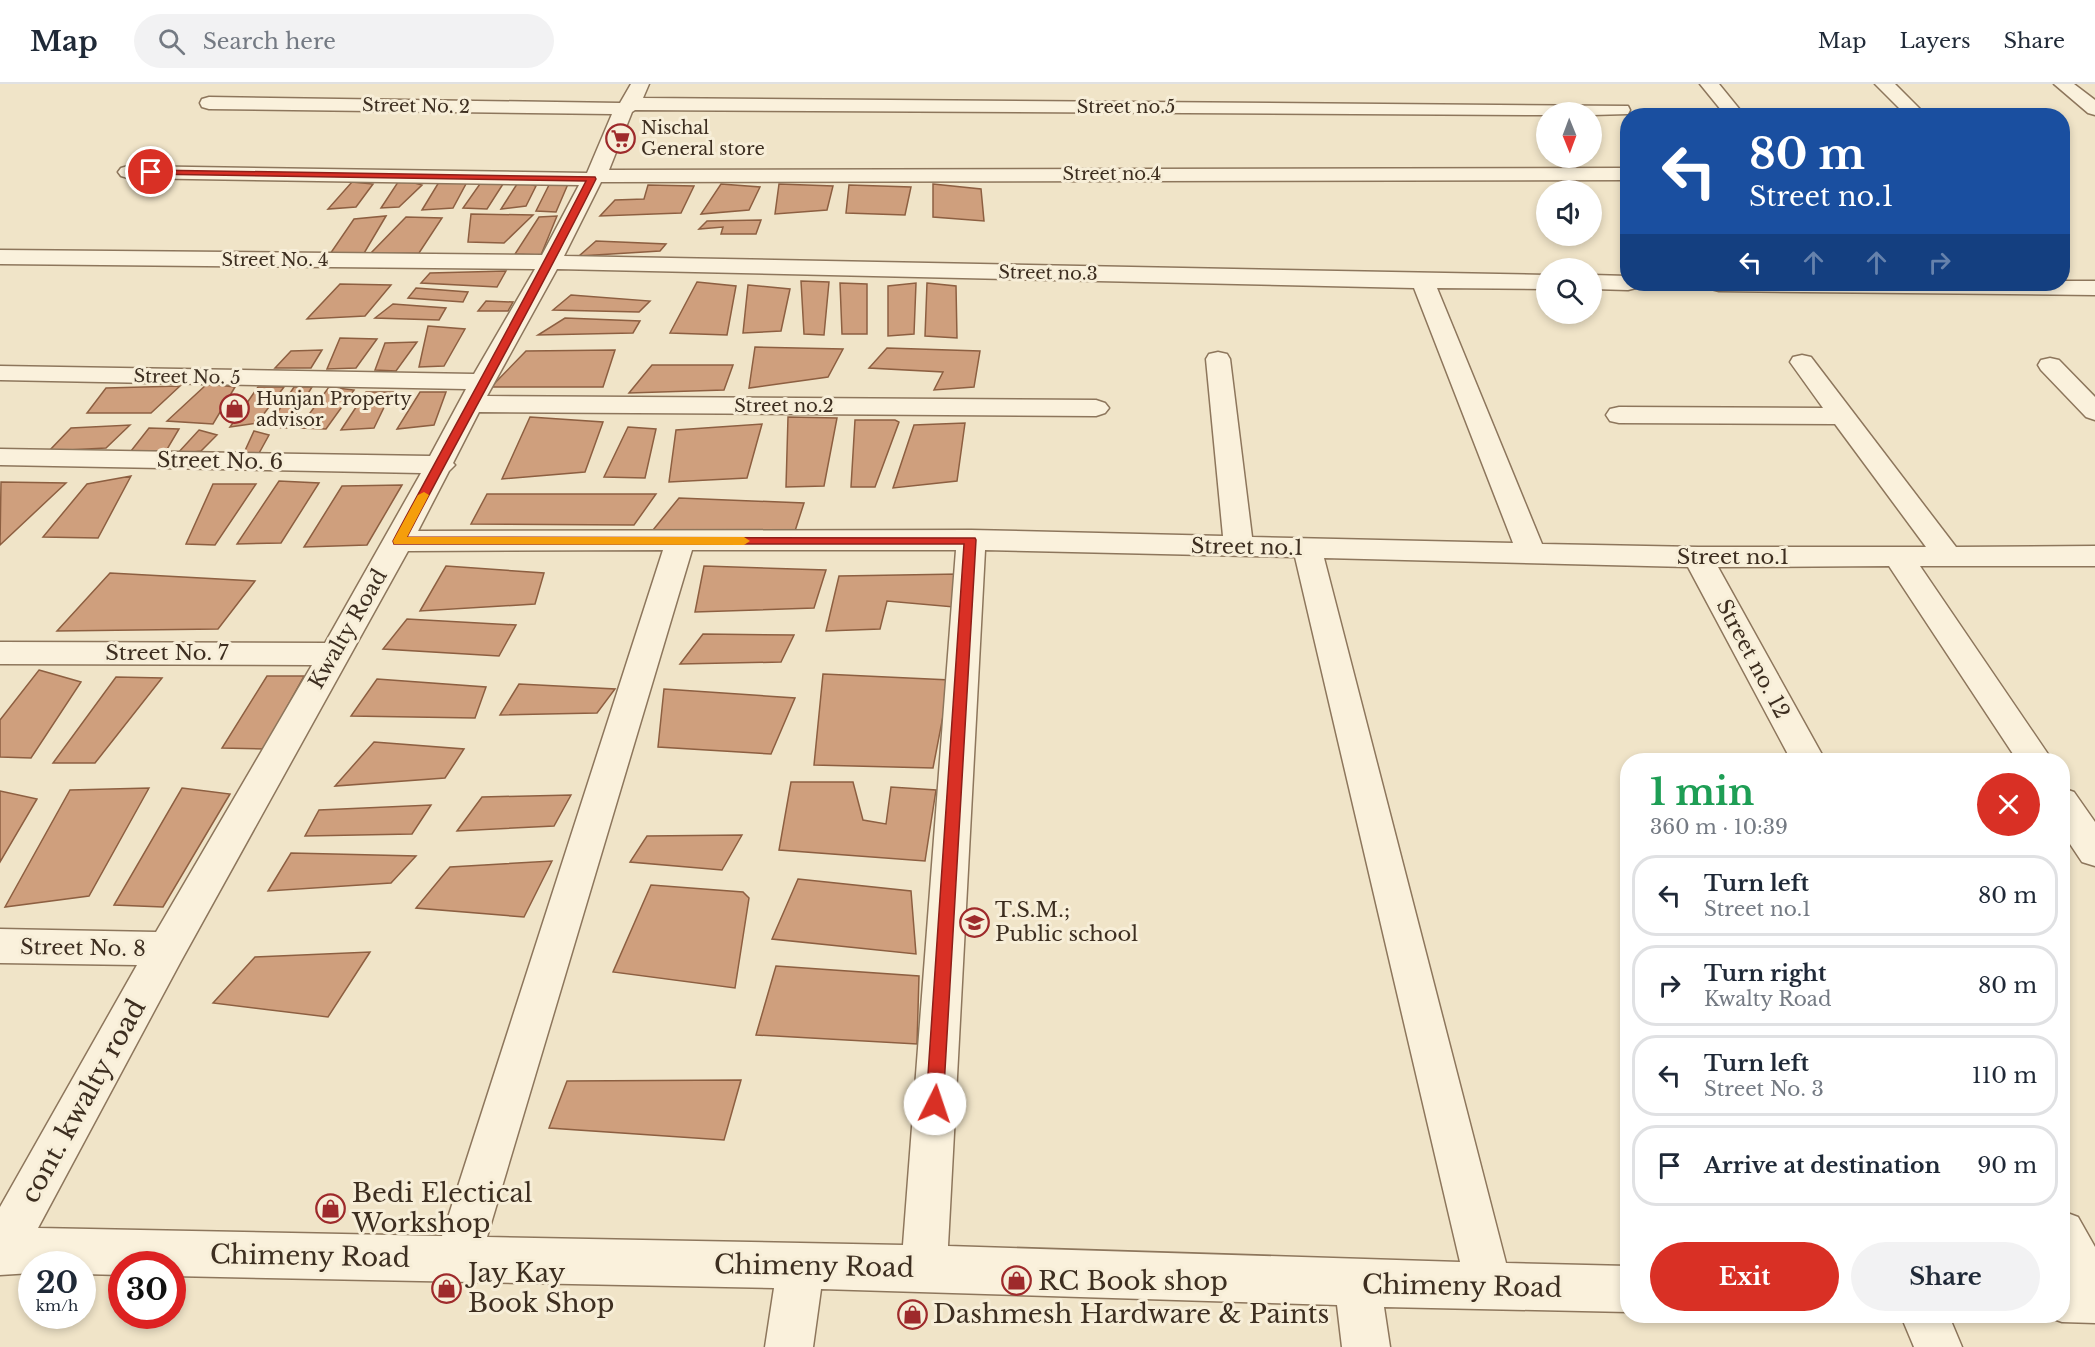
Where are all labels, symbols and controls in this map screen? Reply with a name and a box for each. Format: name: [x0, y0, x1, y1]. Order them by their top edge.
search box: [134, 14, 554, 68]
text: Map: [30, 24, 98, 59]
icon: search: [155, 25, 188, 58]
text: Search here: [203, 28, 336, 55]
text: Map: [1818, 28, 1867, 54]
text: Layers: [1900, 28, 1971, 54]
text: Share: [2004, 28, 2065, 54]
street label: Street No. 2: [362, 94, 470, 118]
street label: Street no.5: [1077, 96, 1175, 118]
north arrow: [1536, 102, 1602, 168]
map controls: [1536, 102, 1602, 324]
place label: Nischal General store: [641, 117, 765, 160]
supermarket icon: Nischal General store: [604, 122, 636, 154]
text: 80 m: [1749, 128, 1865, 180]
icon: left: [1650, 132, 1728, 210]
pin: [125, 146, 176, 197]
icon: arrive: [134, 155, 167, 188]
street label: Street no.4: [1063, 163, 1161, 185]
button: sound: [1536, 180, 1602, 246]
text: Street no.1: [1749, 180, 1893, 213]
icon: left: [1734, 246, 1767, 279]
icon: ahead: [1797, 246, 1830, 279]
icon: ahead: [1860, 246, 1893, 279]
icon: right: [1923, 246, 1956, 279]
street label: Street No. 4: [221, 249, 329, 271]
button: search: [1536, 258, 1602, 324]
street label: Street no.3: [998, 261, 1098, 285]
street label: Street No. 5: [133, 365, 241, 389]
place label: Hunjan Property advisor: [256, 388, 412, 431]
shop icon: Hunjan Property advisor: [219, 393, 251, 425]
street label: Street no.2: [734, 395, 834, 417]
street label: Street No. 6: [157, 447, 283, 475]
street label: Street no.1: [1191, 533, 1303, 561]
street label: Street no.1: [1677, 544, 1789, 570]
street label: Kwalty Road: [303, 565, 393, 693]
street label: Street no. 12: [1711, 595, 1795, 723]
street label: Street No. 7: [105, 640, 229, 666]
text: 1 min: [1650, 770, 1754, 815]
button: close: [1977, 773, 2040, 836]
text: 360 m · 10:39: [1650, 815, 1788, 839]
text: Turn left: [1704, 870, 1809, 897]
icon: left: [1653, 879, 1686, 912]
text: 80 m: [1978, 882, 2037, 909]
place label: T.S.M.; Public school: [995, 897, 1138, 947]
text: Street no.1: [1704, 897, 1811, 921]
school or university icon: T.S.M.; Public school: [958, 906, 990, 938]
street label: Street No. 8: [20, 934, 146, 962]
text: Turn right: [1704, 960, 1826, 987]
icon: right: [1653, 969, 1686, 1002]
text: 80 m: [1978, 972, 2037, 999]
text: Kwalty Road: [1704, 987, 1831, 1011]
street label: cont. kwalty road: [14, 994, 152, 1208]
text: Turn left: [1704, 1050, 1809, 1077]
icon: left: [1653, 1059, 1686, 1092]
text: 110 m: [1972, 1062, 2037, 1089]
position arrow: [903, 1072, 967, 1136]
text: Street No. 3: [1704, 1077, 1824, 1101]
icon: arrive: [1653, 1149, 1686, 1182]
text: Arrive at destination: [1704, 1152, 1941, 1179]
text: 90 m: [1977, 1152, 2037, 1179]
place label: Bedi Electical Workshop: [351, 1177, 532, 1239]
shop icon: Bedi Electical Workshop: [315, 1192, 347, 1224]
street label: Chimeny Road: [210, 1238, 410, 1274]
button: Exit: [1650, 1242, 1839, 1311]
button: Share: [1851, 1242, 2040, 1311]
street label: Chimeny Road: [714, 1248, 914, 1284]
speed limit sign: 30: [108, 1251, 186, 1329]
place label: Jay Kay Book Shop: [465, 1257, 614, 1319]
text: 20: [36, 1264, 78, 1301]
shop icon: RC Book shop: [1001, 1265, 1033, 1297]
place label: RC Book shop: [1038, 1265, 1228, 1297]
street label: Chimeny Road: [1362, 1268, 1562, 1304]
shop icon: Jay Kay Book Shop: [431, 1272, 463, 1304]
text: km/h: [36, 1296, 78, 1315]
shop icon: Dashmesh Hardware & Paints: [896, 1298, 928, 1330]
place label: Dashmesh Hardware & Paints: [933, 1298, 1329, 1330]

